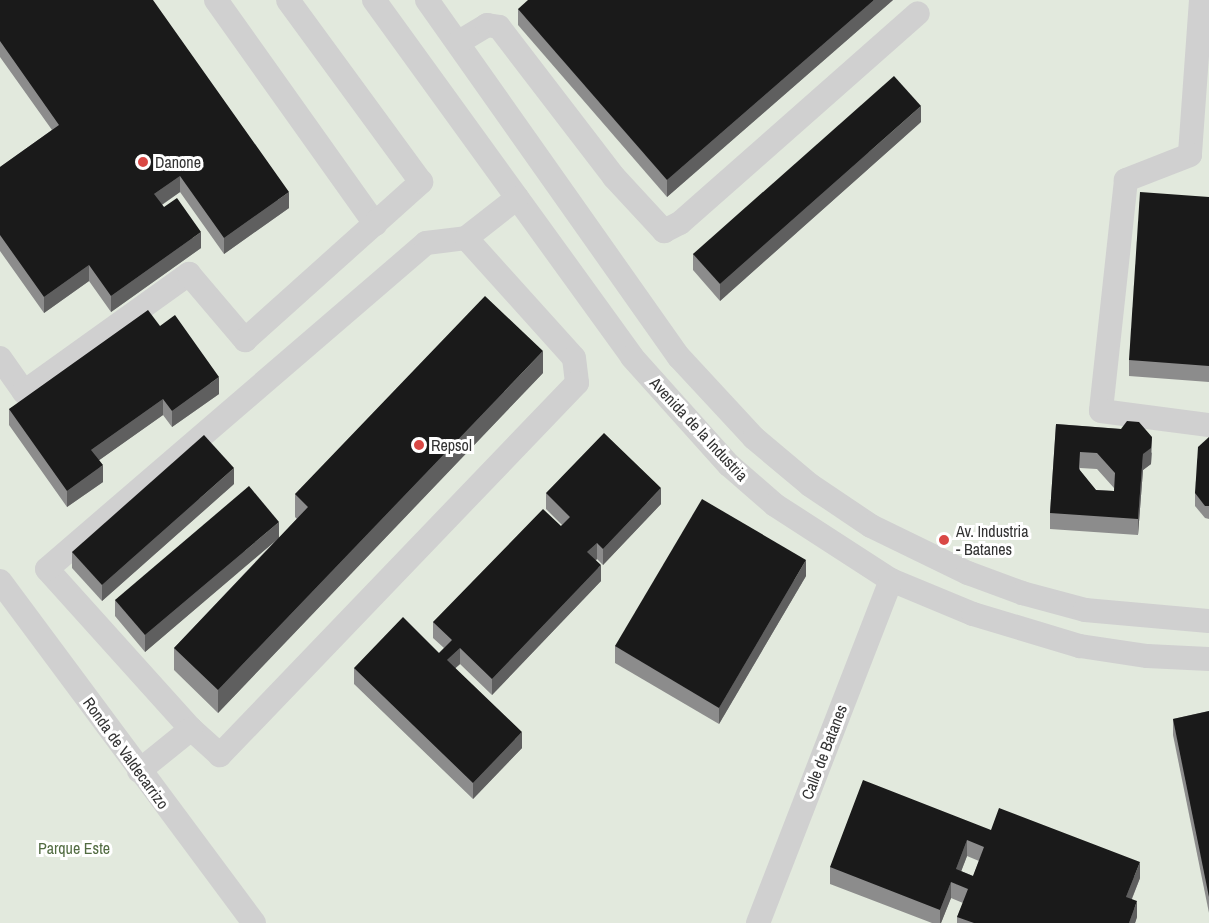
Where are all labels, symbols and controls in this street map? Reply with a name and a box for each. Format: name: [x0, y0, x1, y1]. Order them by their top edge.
place label: Danone: [155, 152, 201, 172]
marker: Danone: [136, 155, 150, 169]
street label: Avenida de la Industria: [646, 373, 752, 485]
place label: Repsol: [431, 435, 472, 455]
marker: Repsol: [412, 438, 426, 452]
place label: Av. Industria - Batanes: [956, 521, 1028, 559]
marker: Av. Industria - Batanes: [937, 533, 951, 547]
street label: Ronda de Valdecarrizo: [79, 693, 173, 813]
street label: Calle de Batanes: [797, 702, 851, 802]
park label: Parque Este: [38, 838, 110, 858]

